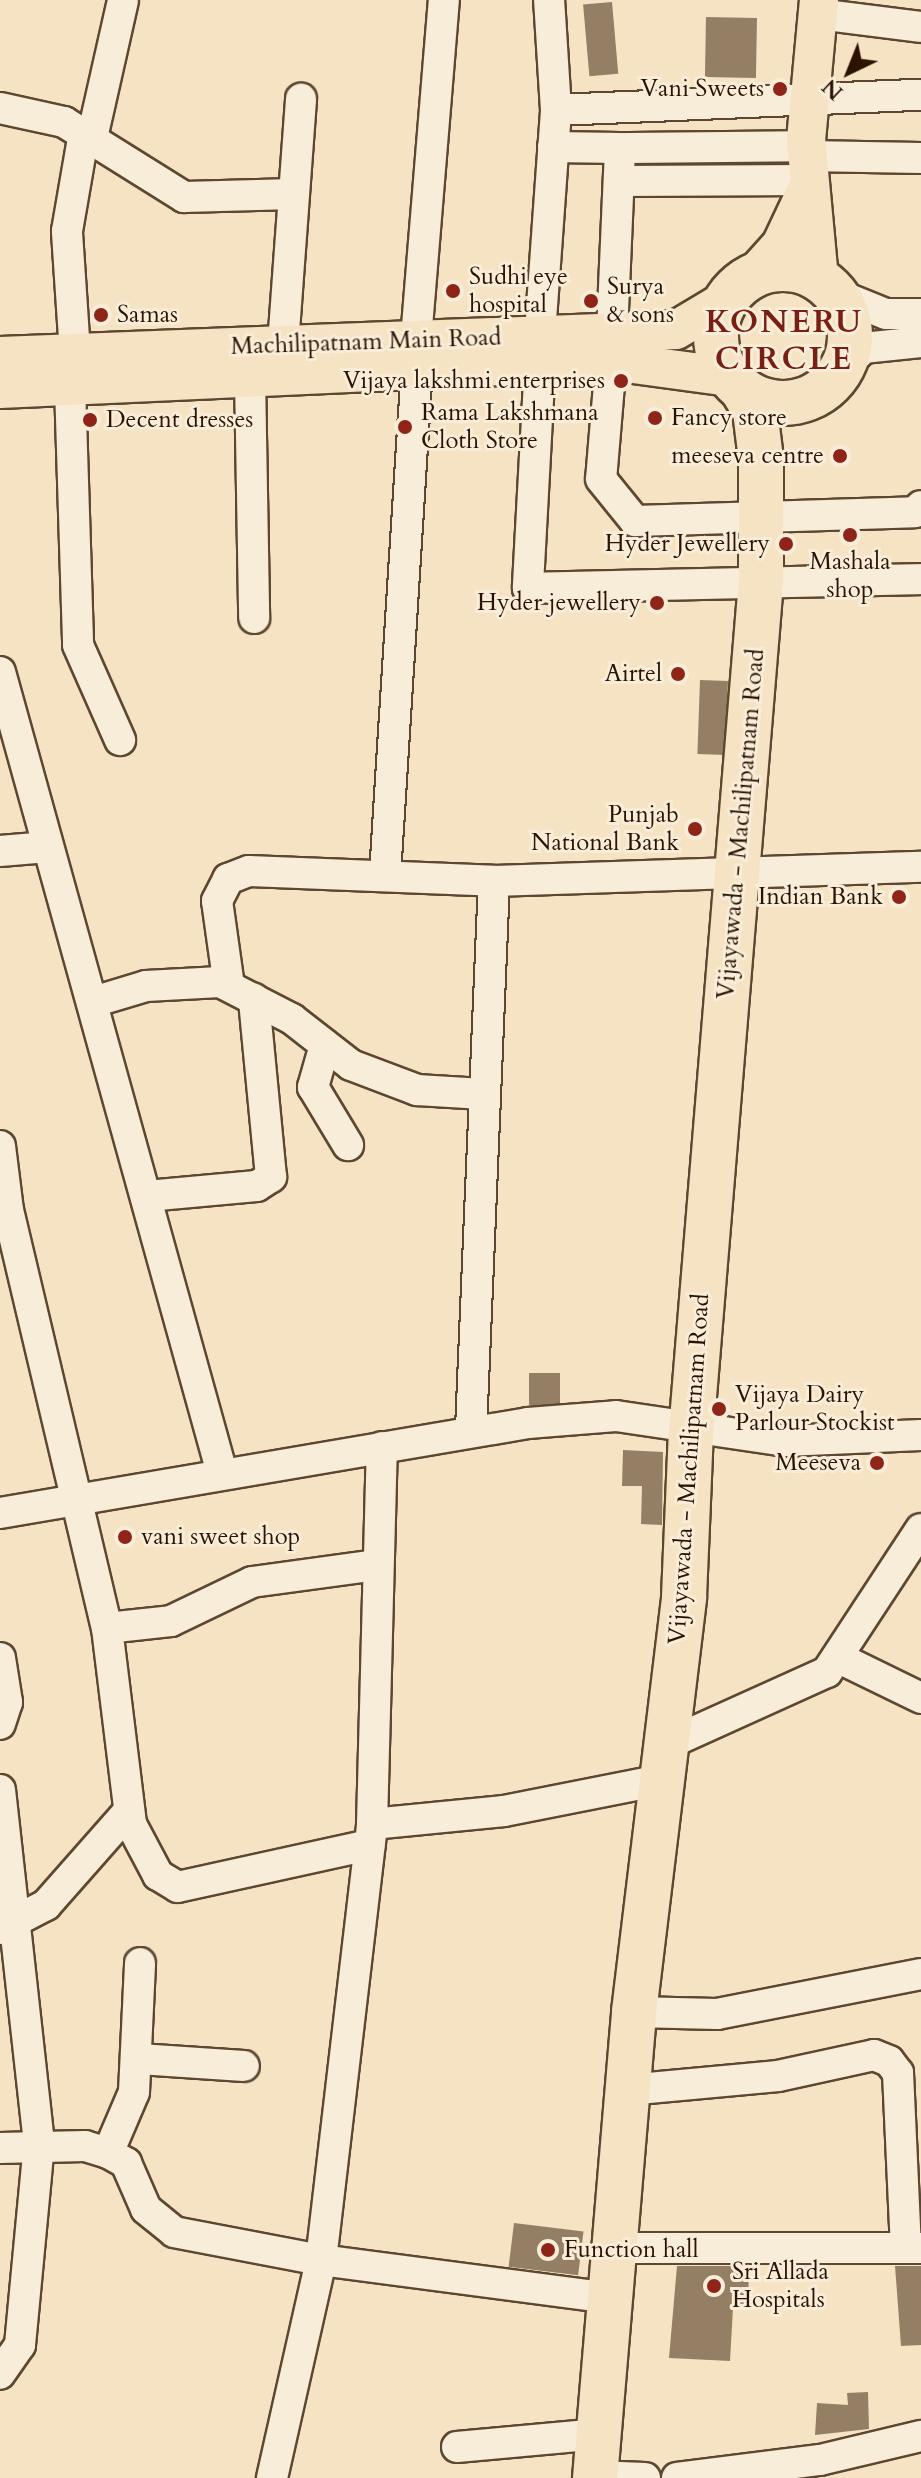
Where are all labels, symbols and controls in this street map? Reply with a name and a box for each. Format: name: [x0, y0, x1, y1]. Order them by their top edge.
north arrow: [809, 32, 889, 112]
text: N: [815, 72, 850, 107]
place label: Vani Sweets: [640, 75, 764, 103]
marker: Vani Sweets: [771, 80, 789, 98]
place label: Sudhi eye hospital: [469, 263, 568, 319]
place label: Surya & sons: [607, 273, 674, 329]
marker: Sudhi eye hospital: [444, 282, 462, 300]
marker: Surya & sons: [582, 292, 600, 310]
place label: Samas: [117, 301, 178, 329]
district label: KONERU CIRCLE: [705, 304, 863, 379]
marker: Samas: [92, 306, 110, 324]
street label: Machilipatnam Main Road: [230, 323, 502, 361]
place label: Vijaya lakshmi enterprises: [343, 367, 605, 395]
marker: Vijaya lakshmi enterprises: [612, 372, 630, 390]
place label: Rama Lakshmana Cloth Store: [421, 399, 599, 455]
place label: Fancy store: [671, 404, 787, 432]
place label: Decent dresses: [106, 406, 253, 434]
marker: Fancy store: [646, 409, 664, 427]
marker: Decent dresses: [81, 411, 99, 429]
marker: Rama Lakshmana Cloth Store: [396, 418, 414, 436]
place label: meeseva centre: [671, 442, 824, 470]
marker: meeseva centre: [831, 447, 849, 465]
marker: Mashala shop: [841, 526, 859, 544]
place label: Hyder Jewellery: [605, 530, 770, 558]
marker: Hyder Jewellery: [777, 535, 795, 553]
place label: Mashala shop: [809, 548, 891, 604]
place label: Hyder jewellery: [477, 589, 641, 617]
marker: Hyder jewellery: [648, 594, 666, 612]
street label: Vijayawada - Machilipatnam Road: [711, 647, 771, 1001]
place label: Airtel: [605, 660, 662, 688]
marker: Airtel: [669, 665, 687, 683]
place label: Punjab National Bank: [531, 801, 679, 857]
marker: Punjab National Bank: [686, 820, 704, 838]
place label: Indian Bank: [758, 883, 883, 911]
marker: Indian Bank: [890, 888, 908, 906]
street label: Vijayawada - Machilipatnam Road: [662, 1293, 716, 1645]
place label: Vijaya Dairy Parlour Stockist: [735, 1381, 894, 1437]
marker: Vijaya Dairy Parlour Stockist: [710, 1400, 728, 1418]
place label: Meeseva: [775, 1449, 861, 1477]
marker: Meeseva: [868, 1454, 886, 1472]
place label: vani sweet shop: [141, 1523, 300, 1551]
marker: vani sweet shop: [116, 1528, 134, 1546]
place label: Function hall: [564, 2236, 699, 2264]
marker: Function hall: [539, 2241, 557, 2259]
place label: Sri Allada Hospitals: [732, 2258, 829, 2314]
marker: Sri Allada Hospitals: [703, 2275, 725, 2297]

